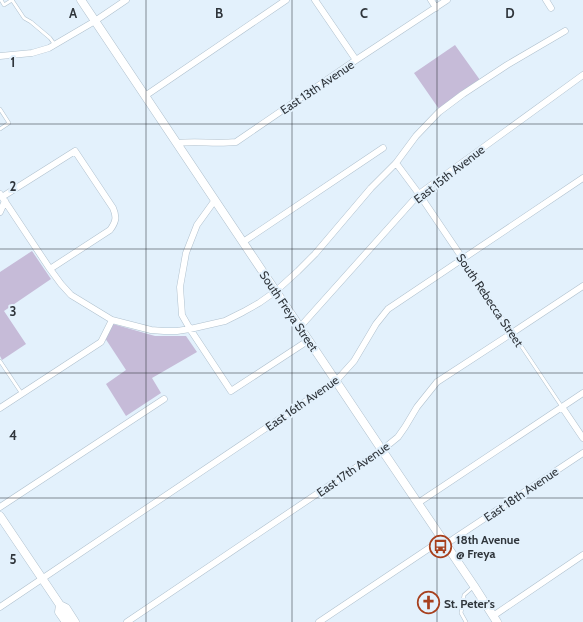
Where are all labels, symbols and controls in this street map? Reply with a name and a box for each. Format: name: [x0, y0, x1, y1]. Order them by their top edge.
text: A: [69, 5, 78, 21]
text: B: [215, 5, 223, 21]
text: C: [360, 5, 368, 21]
text: D: [505, 5, 515, 21]
text: 1: [11, 54, 15, 70]
street label: East 13th Avenue: [277, 57, 357, 117]
street label: East 15th Avenue: [411, 142, 487, 206]
text: 2: [10, 178, 17, 194]
street label: South Rebecca Street: [453, 251, 527, 349]
street label: South Freya Street: [257, 268, 321, 354]
text: 3: [9, 303, 17, 319]
street label: East 16th Avenue: [262, 372, 342, 434]
text: 4: [9, 427, 17, 443]
street label: East 17th Avenue: [314, 438, 392, 500]
street label: East 18th Avenue: [481, 464, 561, 524]
place label: 18th Avenue @ Freya: [456, 532, 520, 561]
bus stop icon: 18th Avenue @ Freya: [427, 533, 453, 559]
text: 5: [10, 551, 17, 567]
church icon: St. Peter's: [416, 590, 442, 616]
place label: St. Peter's: [444, 596, 495, 611]

